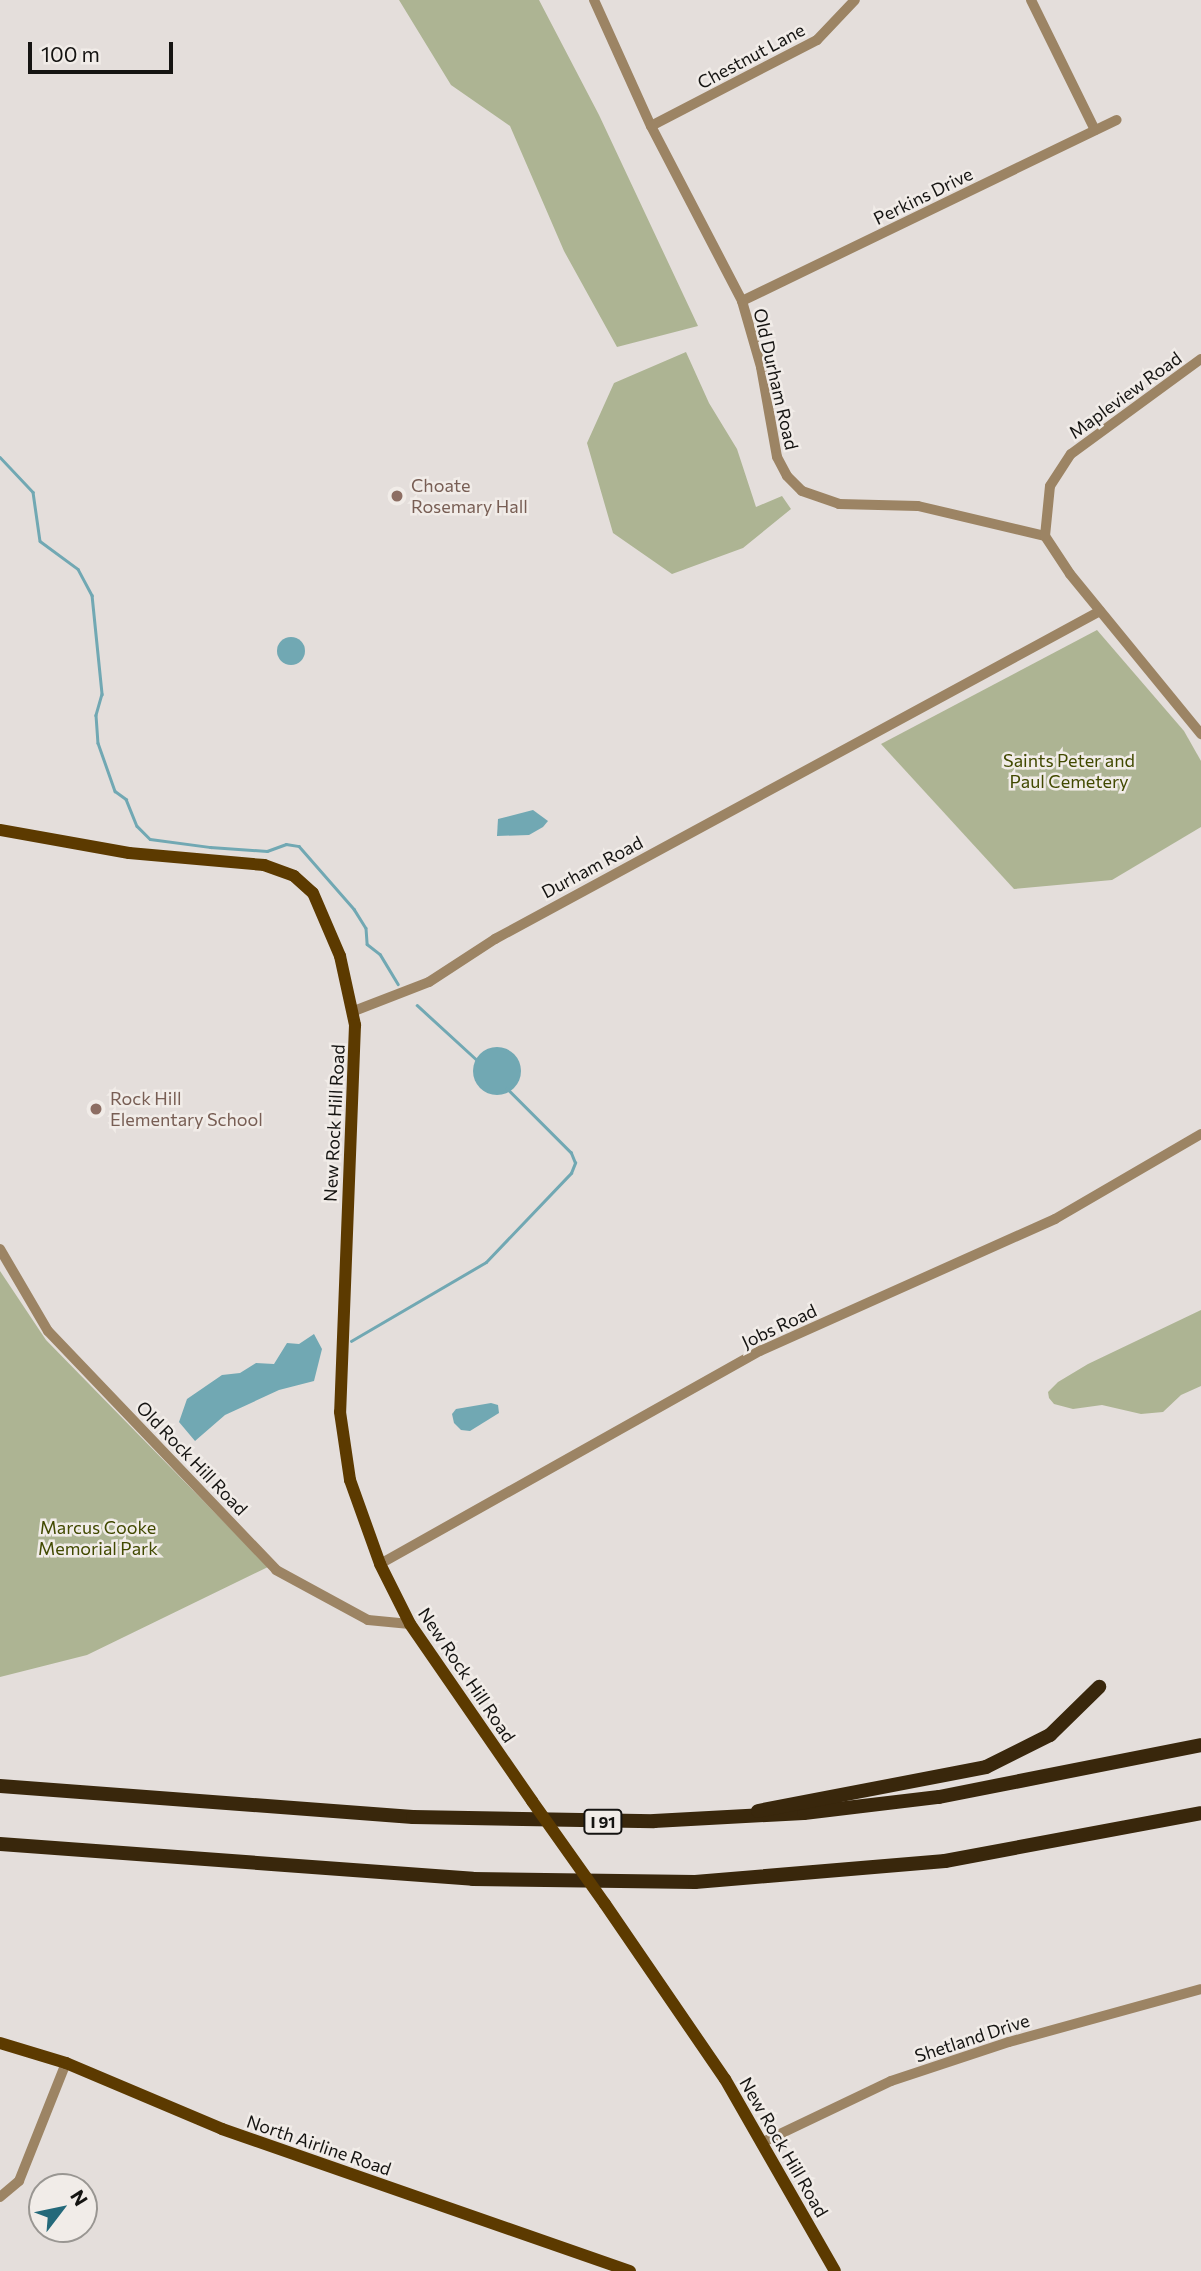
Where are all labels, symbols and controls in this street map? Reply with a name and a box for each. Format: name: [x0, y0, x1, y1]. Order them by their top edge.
street label: Chestnut Lane: [694, 19, 808, 93]
scale bar: [32, 28, 177, 72]
text: 100 m: [41, 41, 100, 66]
street label: Perkins Drive: [870, 163, 976, 229]
street label: Old Durham Road: [749, 306, 803, 452]
street label: Mapleview Road: [1064, 347, 1186, 443]
place label: Choate Rosemary Hall: [411, 475, 528, 518]
marker: Choate Rosemary Hall: [389, 488, 405, 504]
park label: Saints Peter and Paul Cemetery: [1003, 750, 1135, 792]
street label: Durham Road: [538, 831, 646, 903]
street label: New Rock Hill Road: [319, 1044, 349, 1202]
place label: Rock Hill Elementary School: [110, 1088, 263, 1130]
marker: Rock Hill Elementary School: [88, 1101, 104, 1117]
street label: Jobs Road: [738, 1299, 820, 1353]
street label: Old Rock Hill Road: [132, 1396, 252, 1520]
park label: Marcus Cooke Memorial Park: [38, 1517, 158, 1560]
street label: New Rock Hill Road: [414, 1604, 520, 1746]
road number: I 91: [582, 1810, 624, 1834]
street label: Shetland Drive: [912, 2009, 1032, 2067]
street label: New Rock Hill Road: [735, 2073, 833, 2221]
street label: North Airline Road: [244, 2110, 394, 2180]
north arrow: [28, 2173, 98, 2243]
text: N: [66, 2186, 93, 2210]

